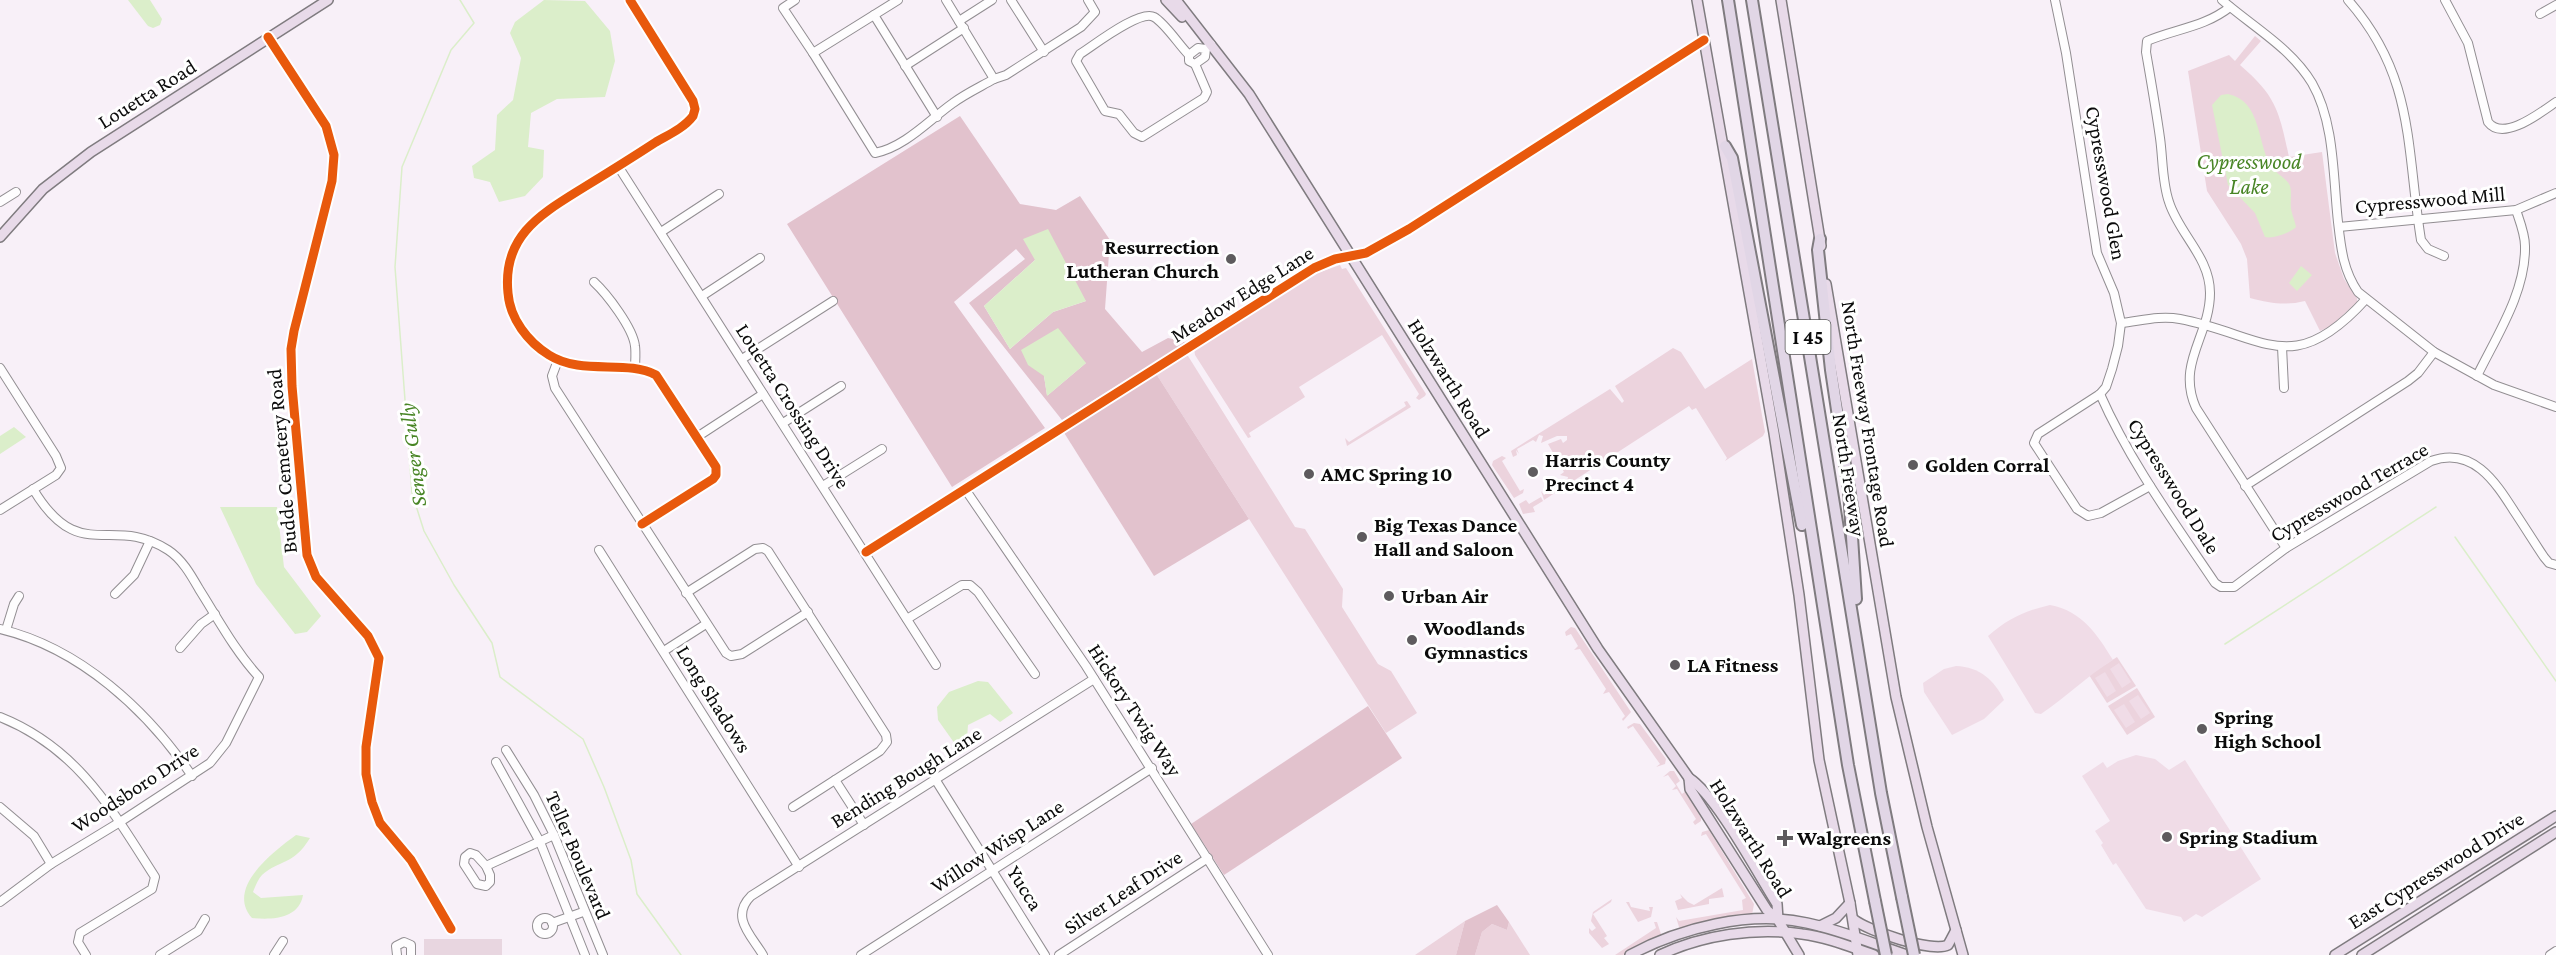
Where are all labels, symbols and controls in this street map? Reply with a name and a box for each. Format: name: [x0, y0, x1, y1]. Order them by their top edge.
street label: Louetta Road: [93, 54, 201, 134]
street label: Cypresswood Glen: [2081, 104, 2131, 262]
water label: Cypresswood Lake: [2197, 149, 2302, 199]
street label: Cypresswood Mill: [2354, 181, 2506, 219]
place label: Resurrection Lutheran Church: [1066, 235, 1219, 283]
street label: Meadow Edge Lane: [1166, 240, 1318, 348]
marker: Resurrection Lutheran Church: [1224, 252, 1238, 266]
street label: North Freeway Frontage Road: [1836, 299, 1900, 549]
street label: Holzwarth Road: [1403, 314, 1495, 442]
street label: Louetta Crossing Drive: [731, 319, 855, 493]
road number: I 45: [1786, 320, 1830, 354]
street label: Budde Cemetery Road: [262, 368, 302, 554]
water label: Senger Gully: [394, 402, 431, 508]
street label: North Freeway: [1827, 412, 1871, 538]
street label: Cypresswood Dale: [2123, 414, 2225, 558]
street label: Cypresswood Terrace: [2266, 437, 2432, 547]
place label: Harris County Precinct 4: [1545, 448, 1671, 496]
place label: Golden Corral: [1925, 453, 2049, 477]
marker: Golden Corral: [1906, 458, 1920, 472]
place label: AMC Spring 10: [1320, 462, 1452, 486]
marker: Harris County Precinct 4: [1526, 465, 1540, 479]
marker: AMC Spring 10: [1302, 467, 1316, 481]
place label: Big Texas Dance Hall and Saloon: [1374, 513, 1518, 561]
marker: Big Texas Dance Hall and Saloon: [1355, 530, 1369, 544]
place label: Urban Air: [1401, 584, 1489, 608]
marker: Urban Air: [1382, 589, 1396, 603]
place label: Woodlands Gymnastics: [1423, 616, 1528, 664]
marker: Woodlands Gymnastics: [1405, 633, 1419, 647]
street label: Hickory Twig Way: [1083, 639, 1187, 781]
street label: Long Shadows: [671, 641, 757, 757]
place label: LA Fitness: [1687, 653, 1779, 677]
marker: LA Fitness: [1668, 658, 1682, 672]
place label: Spring High School: [2214, 705, 2321, 753]
street label: Bending Bough Lane: [826, 721, 986, 833]
marker: Spring High School: [2195, 722, 2209, 736]
street label: Woodsboro Drive: [67, 738, 203, 838]
street label: Holzwarth Road: [1705, 774, 1797, 902]
street label: Teller Boulevard: [540, 787, 616, 923]
street label: Willow Wisp Lane: [926, 794, 1068, 898]
street label: East Cypresswood Drive: [2344, 806, 2528, 934]
place label: Spring Stadium: [2179, 825, 2318, 849]
place label: Walgreens: [1796, 826, 1891, 850]
marker: Spring Stadium: [2160, 830, 2174, 844]
marker: Walgreens: [1778, 831, 1792, 845]
street label: Silver Leaf Drive: [1059, 845, 1187, 939]
street label: Yucca: [1002, 861, 1048, 915]

